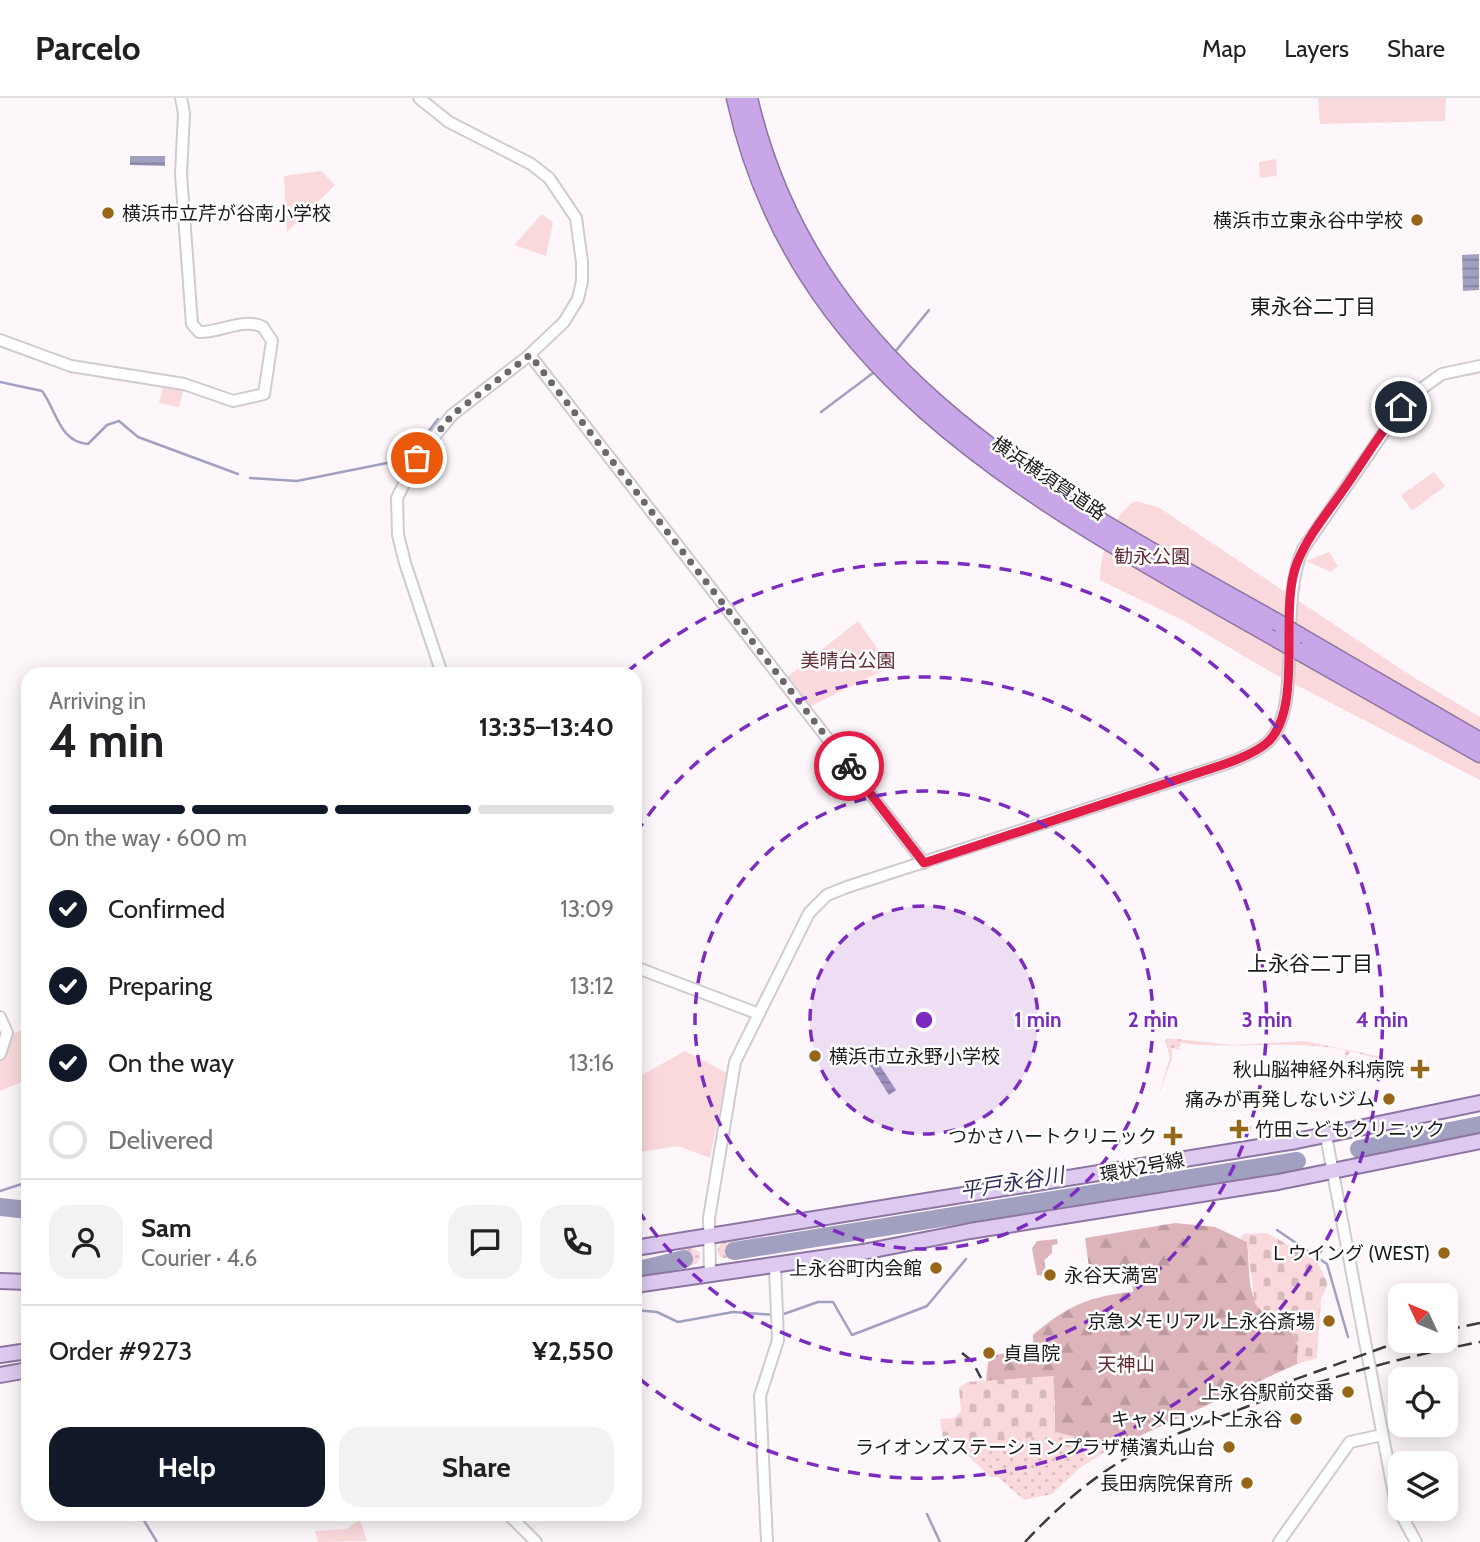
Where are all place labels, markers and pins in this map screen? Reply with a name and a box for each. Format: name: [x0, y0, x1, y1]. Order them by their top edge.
place label: 横浜市立芹が谷南小学校: [122, 202, 331, 225]
marker: 横浜市立芹が谷南小学校: [100, 205, 116, 221]
place label: 横浜市立東永谷中学校: [1213, 209, 1403, 232]
marker: 横浜市立東永谷中学校: [1409, 212, 1425, 228]
pin: [1371, 377, 1431, 437]
pin: [387, 428, 447, 488]
centre of rings: [912, 1008, 936, 1032]
place label: 横浜市立永野小学校: [829, 1045, 1000, 1068]
marker: 横浜市立永野小学校: [807, 1048, 823, 1064]
place label: 秋山脳神経外科病院: [1233, 1058, 1404, 1081]
marker: 秋山脳神経外科病院: [1410, 1059, 1430, 1079]
place label: 痛みが再発しないジム: [1185, 1088, 1375, 1111]
marker: 痛みが再発しないジム: [1381, 1091, 1397, 1107]
place label: 竹田こどもクリニック: [1255, 1118, 1445, 1141]
marker: 竹田こどもクリニック: [1229, 1119, 1249, 1139]
place label: つかさハートクリニック: [948, 1125, 1157, 1148]
marker: つかさハートクリニック: [1163, 1126, 1183, 1146]
place label: Ｌウイング (WEST): [1269, 1242, 1430, 1265]
marker: Ｌウイング (WEST): [1436, 1245, 1452, 1261]
place label: 上永谷町内会館: [789, 1257, 922, 1280]
marker: 上永谷町内会館: [928, 1260, 944, 1276]
place label: 永谷天満宮: [1064, 1264, 1159, 1287]
marker: 永谷天満宮: [1042, 1267, 1058, 1283]
place label: 京急メモリアル上永谷斎場: [1087, 1310, 1315, 1333]
marker: 京急メモリアル上永谷斎場: [1321, 1313, 1337, 1329]
place label: 貞昌院: [1003, 1342, 1060, 1365]
marker: 貞昌院: [981, 1345, 997, 1361]
place label: 上永谷駅前交番: [1201, 1381, 1334, 1404]
marker: 上永谷駅前交番: [1340, 1384, 1356, 1400]
place label: キャメロット上永谷: [1111, 1408, 1282, 1431]
marker: キャメロット上永谷: [1288, 1411, 1304, 1427]
place label: ライオンズステーションプラザ横濱丸山台: [855, 1436, 1215, 1459]
marker: ライオンズステーションプラザ横濱丸山台: [1221, 1439, 1237, 1455]
place label: 長田病院保育所: [1100, 1472, 1233, 1495]
marker: 長田病院保育所: [1239, 1475, 1255, 1491]

